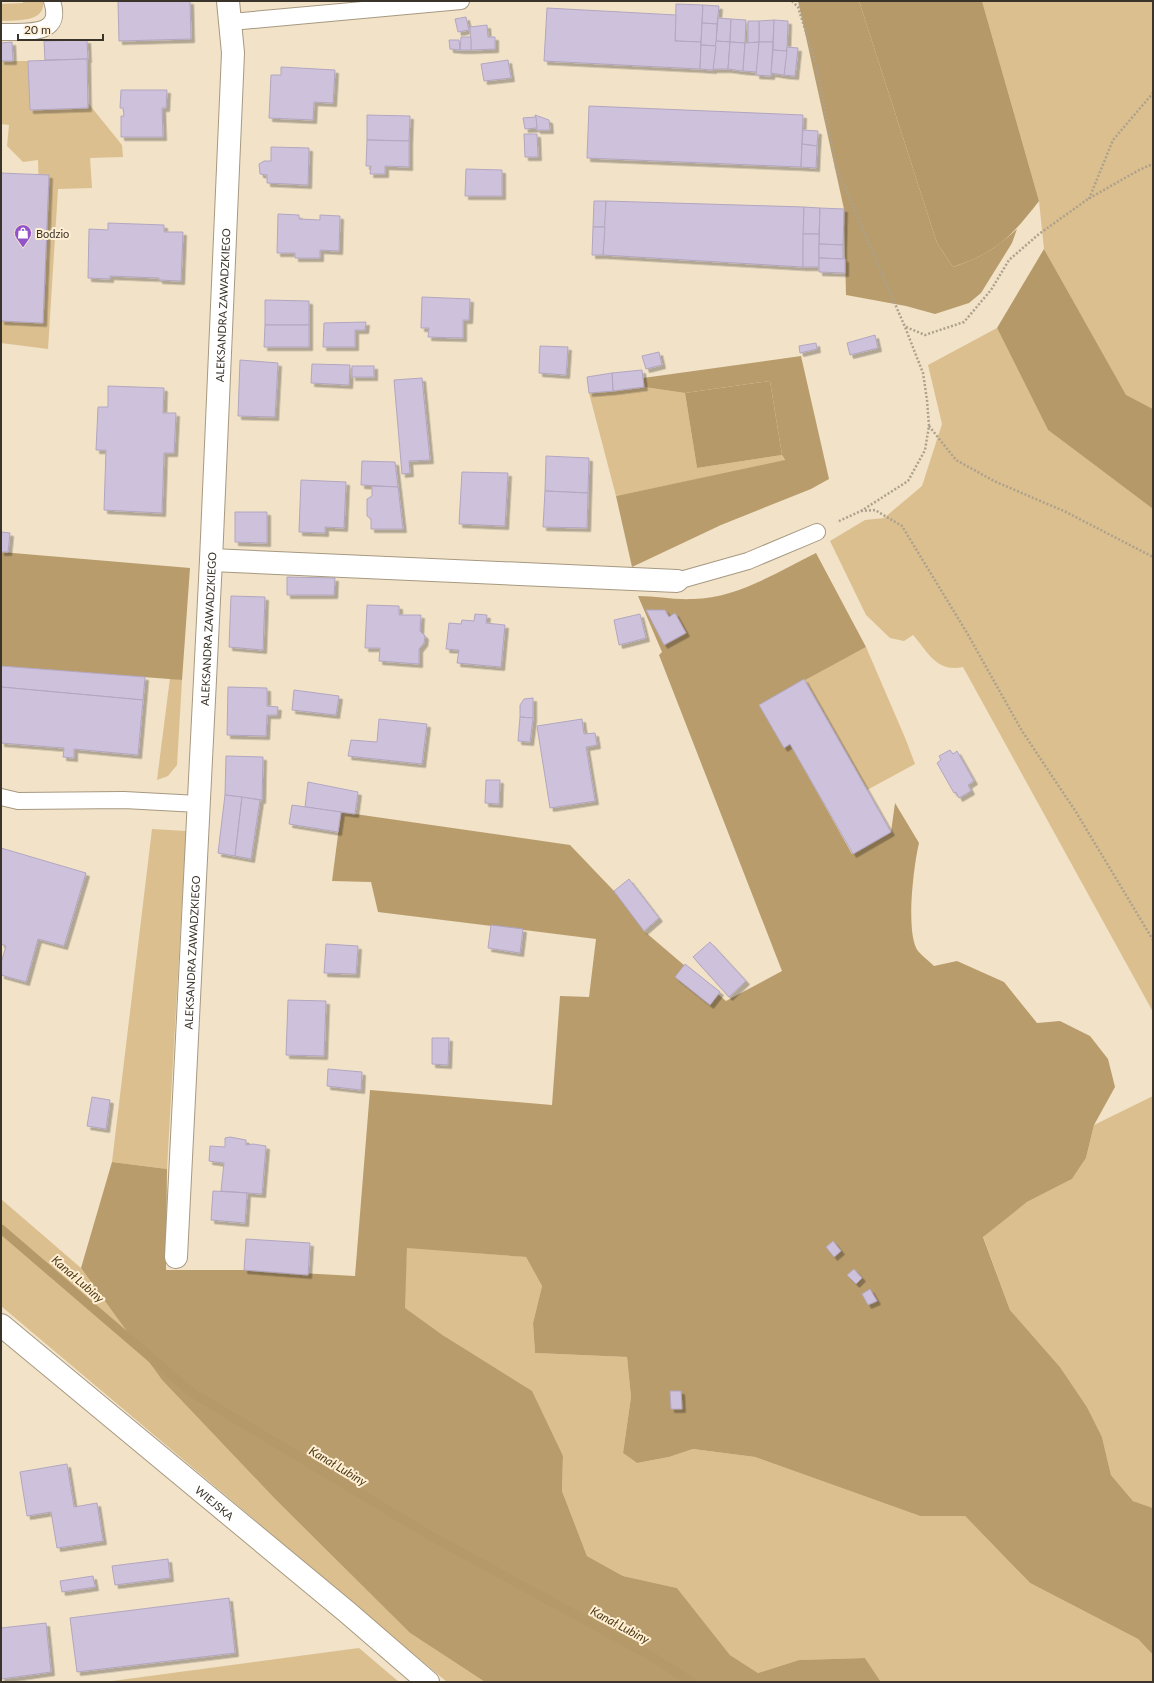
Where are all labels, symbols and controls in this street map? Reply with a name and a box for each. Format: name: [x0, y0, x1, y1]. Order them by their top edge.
scale bar: [18, 16, 103, 42]
text: 20 m: [24, 22, 51, 37]
shop icon: Bodzio: [13, 223, 33, 248]
place label: Bodzio: [36, 227, 69, 240]
street label: ALEKSANDRA ZAWADZKIEGO: [212, 228, 232, 382]
street label: ALEKSANDRA ZAWADZKIEGO: [197, 551, 218, 706]
street label: ALEKSANDRA ZAWADZKIEGO: [181, 875, 202, 1030]
water label: Kanał Lubiny: [49, 1252, 107, 1306]
water label: Kanał Lubiny: [307, 1443, 370, 1489]
street label: WIEJSKA: [193, 1483, 237, 1523]
water label: Kanał Lubiny: [588, 1603, 652, 1647]

